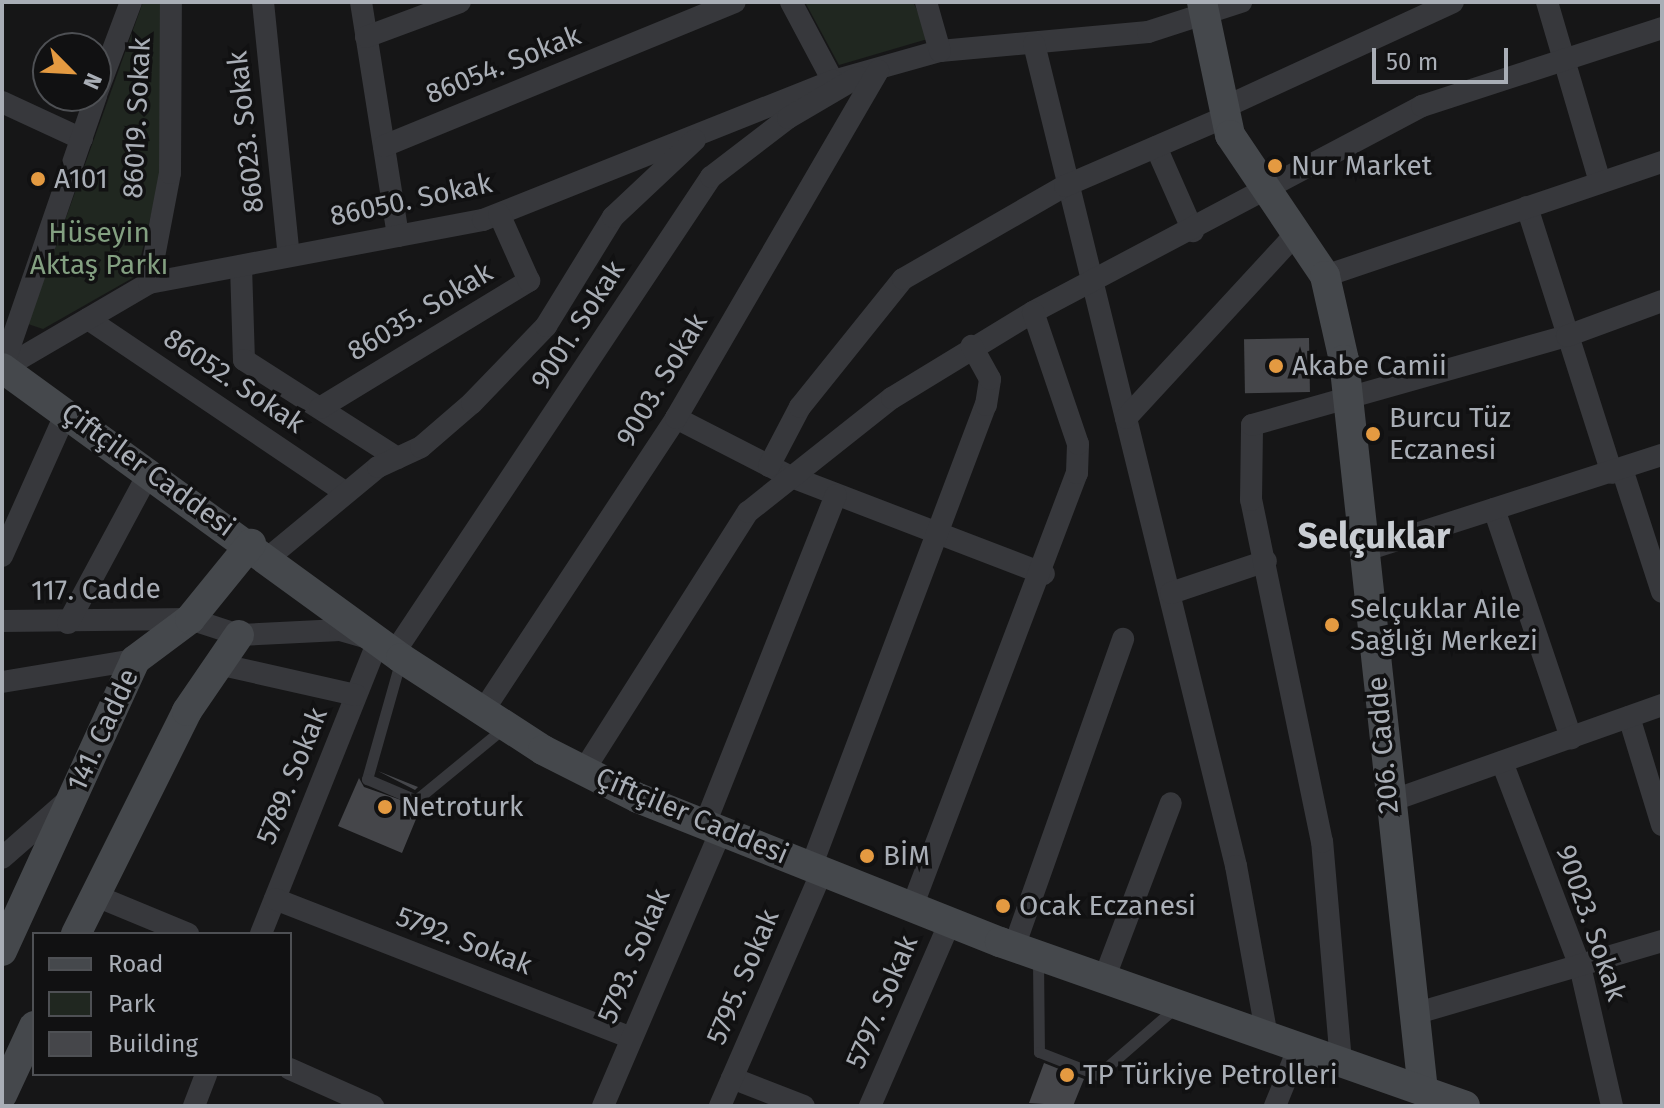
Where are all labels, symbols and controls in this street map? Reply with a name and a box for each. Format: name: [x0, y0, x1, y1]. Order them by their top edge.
street label: 86054. Sokak: [421, 19, 585, 111]
north arrow: [32, 32, 112, 112]
scale bar: [1376, 32, 1512, 82]
street label: 86019. Sokak: [116, 37, 158, 199]
text: 50 m: [1386, 48, 1438, 76]
street label: 86023. Sokak: [221, 49, 271, 215]
text: N: [77, 69, 108, 93]
place label: Nur Market: [1291, 149, 1432, 183]
marker: Nur Market: [1266, 157, 1284, 175]
place label: A101: [54, 162, 108, 196]
street label: 86050. Sokak: [327, 166, 495, 234]
marker: A101: [29, 170, 47, 188]
park label: Hüseyin Aktaş Parkı: [30, 216, 168, 282]
street label: 9001. Sokak: [524, 254, 632, 396]
street label: 86035. Sokak: [342, 256, 498, 368]
street label: 9003. Sokak: [609, 308, 715, 452]
street label: 86052. Sokak: [157, 322, 311, 440]
place label: Akabe Camii: [1292, 349, 1447, 383]
marker: Akabe Camii: [1267, 357, 1285, 375]
street label: Çiftçiler Caddesi: [55, 396, 241, 544]
place label: Burcu Tüz Eczanesi: [1389, 401, 1511, 467]
marker: Burcu Tüz Eczanesi: [1364, 425, 1382, 443]
district label: Selçuklar: [1298, 515, 1450, 559]
street label: 117. Cadde: [31, 572, 161, 608]
place label: Selçuklar Aile Sağlığı Merkezi: [1350, 592, 1538, 658]
marker: Selçuklar Aile Sağlığı Merkezi: [1321, 614, 1343, 636]
street label: 141. Cadde: [60, 664, 146, 796]
street label: 206. Cadde: [1360, 675, 1406, 815]
street label: 5789. Sokak: [249, 703, 335, 849]
street label: Çiftçiler Caddesi: [591, 760, 793, 872]
place label: Netroturk: [401, 790, 523, 824]
marker: Netroturk: [376, 798, 394, 816]
place label: BİM: [883, 839, 930, 873]
street label: 90023. Sokak: [1549, 841, 1633, 1005]
marker: BİM: [858, 847, 876, 865]
street label: 5793. Sokak: [591, 884, 677, 1028]
place label: Ocak Eczanesi: [1019, 889, 1196, 923]
marker: Ocak Eczanesi: [994, 897, 1012, 915]
street label: 5792. Sokak: [391, 900, 537, 982]
street label: 5795. Sokak: [700, 905, 786, 1049]
street label: 5797. Sokak: [839, 930, 925, 1074]
legend: [32, 932, 292, 1076]
text: Road: [108, 950, 163, 978]
text: Park: [108, 990, 155, 1018]
text: Building: [108, 1030, 198, 1058]
place label: TP Türkiye Petrolleri: [1083, 1058, 1338, 1092]
marker: TP Türkiye Petrolleri: [1058, 1066, 1076, 1084]

